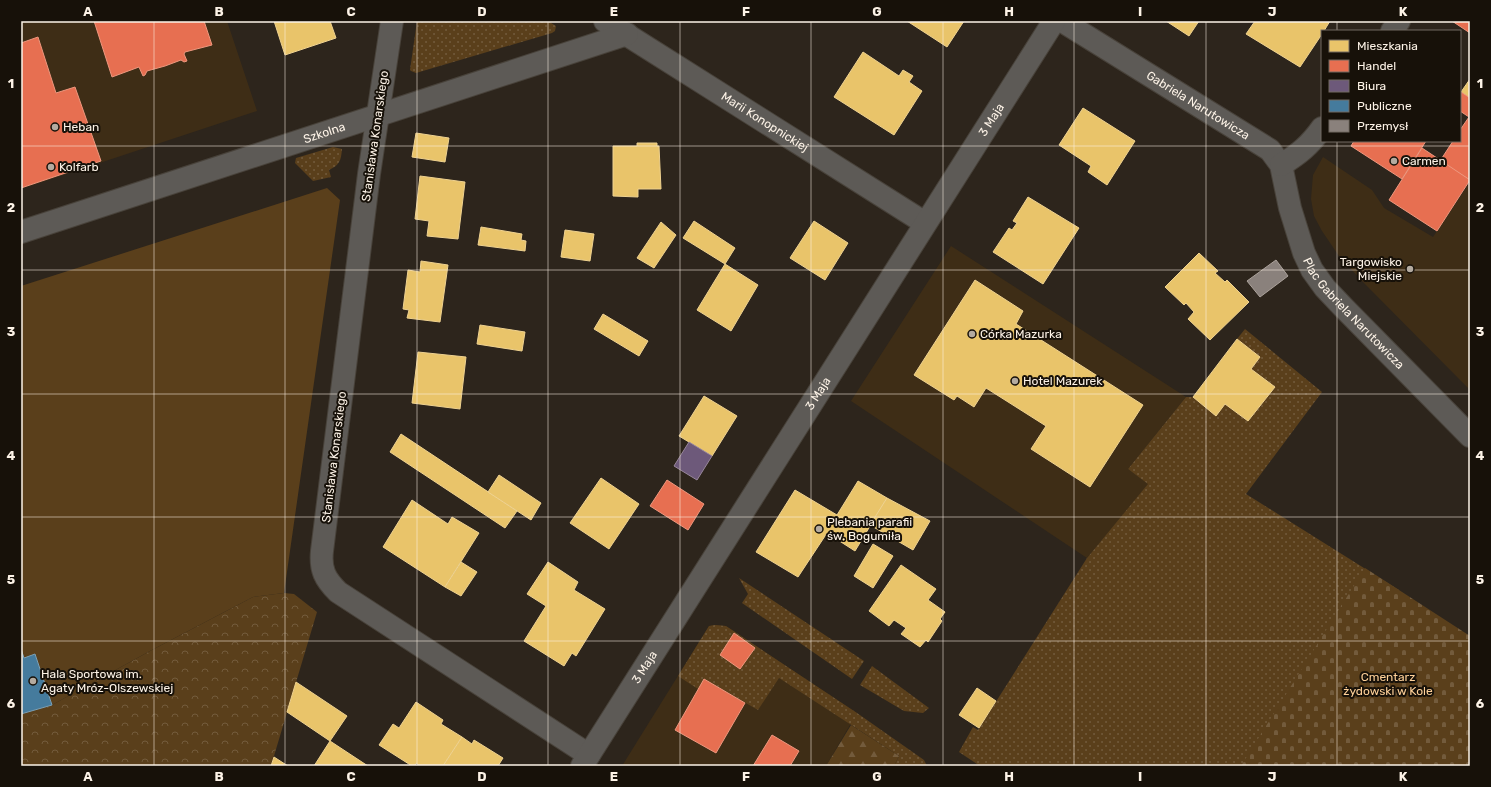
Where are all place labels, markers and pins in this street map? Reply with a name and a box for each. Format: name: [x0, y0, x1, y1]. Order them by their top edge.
place label: Heban: [63, 120, 99, 134]
marker: Heban: [50, 122, 60, 132]
place label: Carmen: [1402, 154, 1446, 168]
marker: Carmen: [1389, 156, 1399, 166]
place label: Kolfarb: [59, 160, 99, 174]
marker: Kolfarb: [46, 162, 56, 172]
place label: Targowisko Miejskie: [1340, 255, 1402, 283]
marker: Targowisko Miejskie: [1405, 264, 1415, 274]
place label: Córka Mazurka: [980, 327, 1062, 341]
marker: Córka Mazurka: [967, 329, 977, 339]
place label: Hotel Mazurek: [1023, 374, 1103, 388]
marker: Hotel Mazurek: [1010, 376, 1020, 386]
place label: Plebania parafii św. Bogumiła: [827, 515, 912, 543]
marker: Plebania parafii św. Bogumiła: [814, 524, 824, 534]
place label: Hala Sportowa im. Agaty Mróz-Olszewskiej: [41, 667, 173, 695]
marker: Hala Sportowa im. Agaty Mróz-Olszewskiej: [28, 676, 38, 686]

